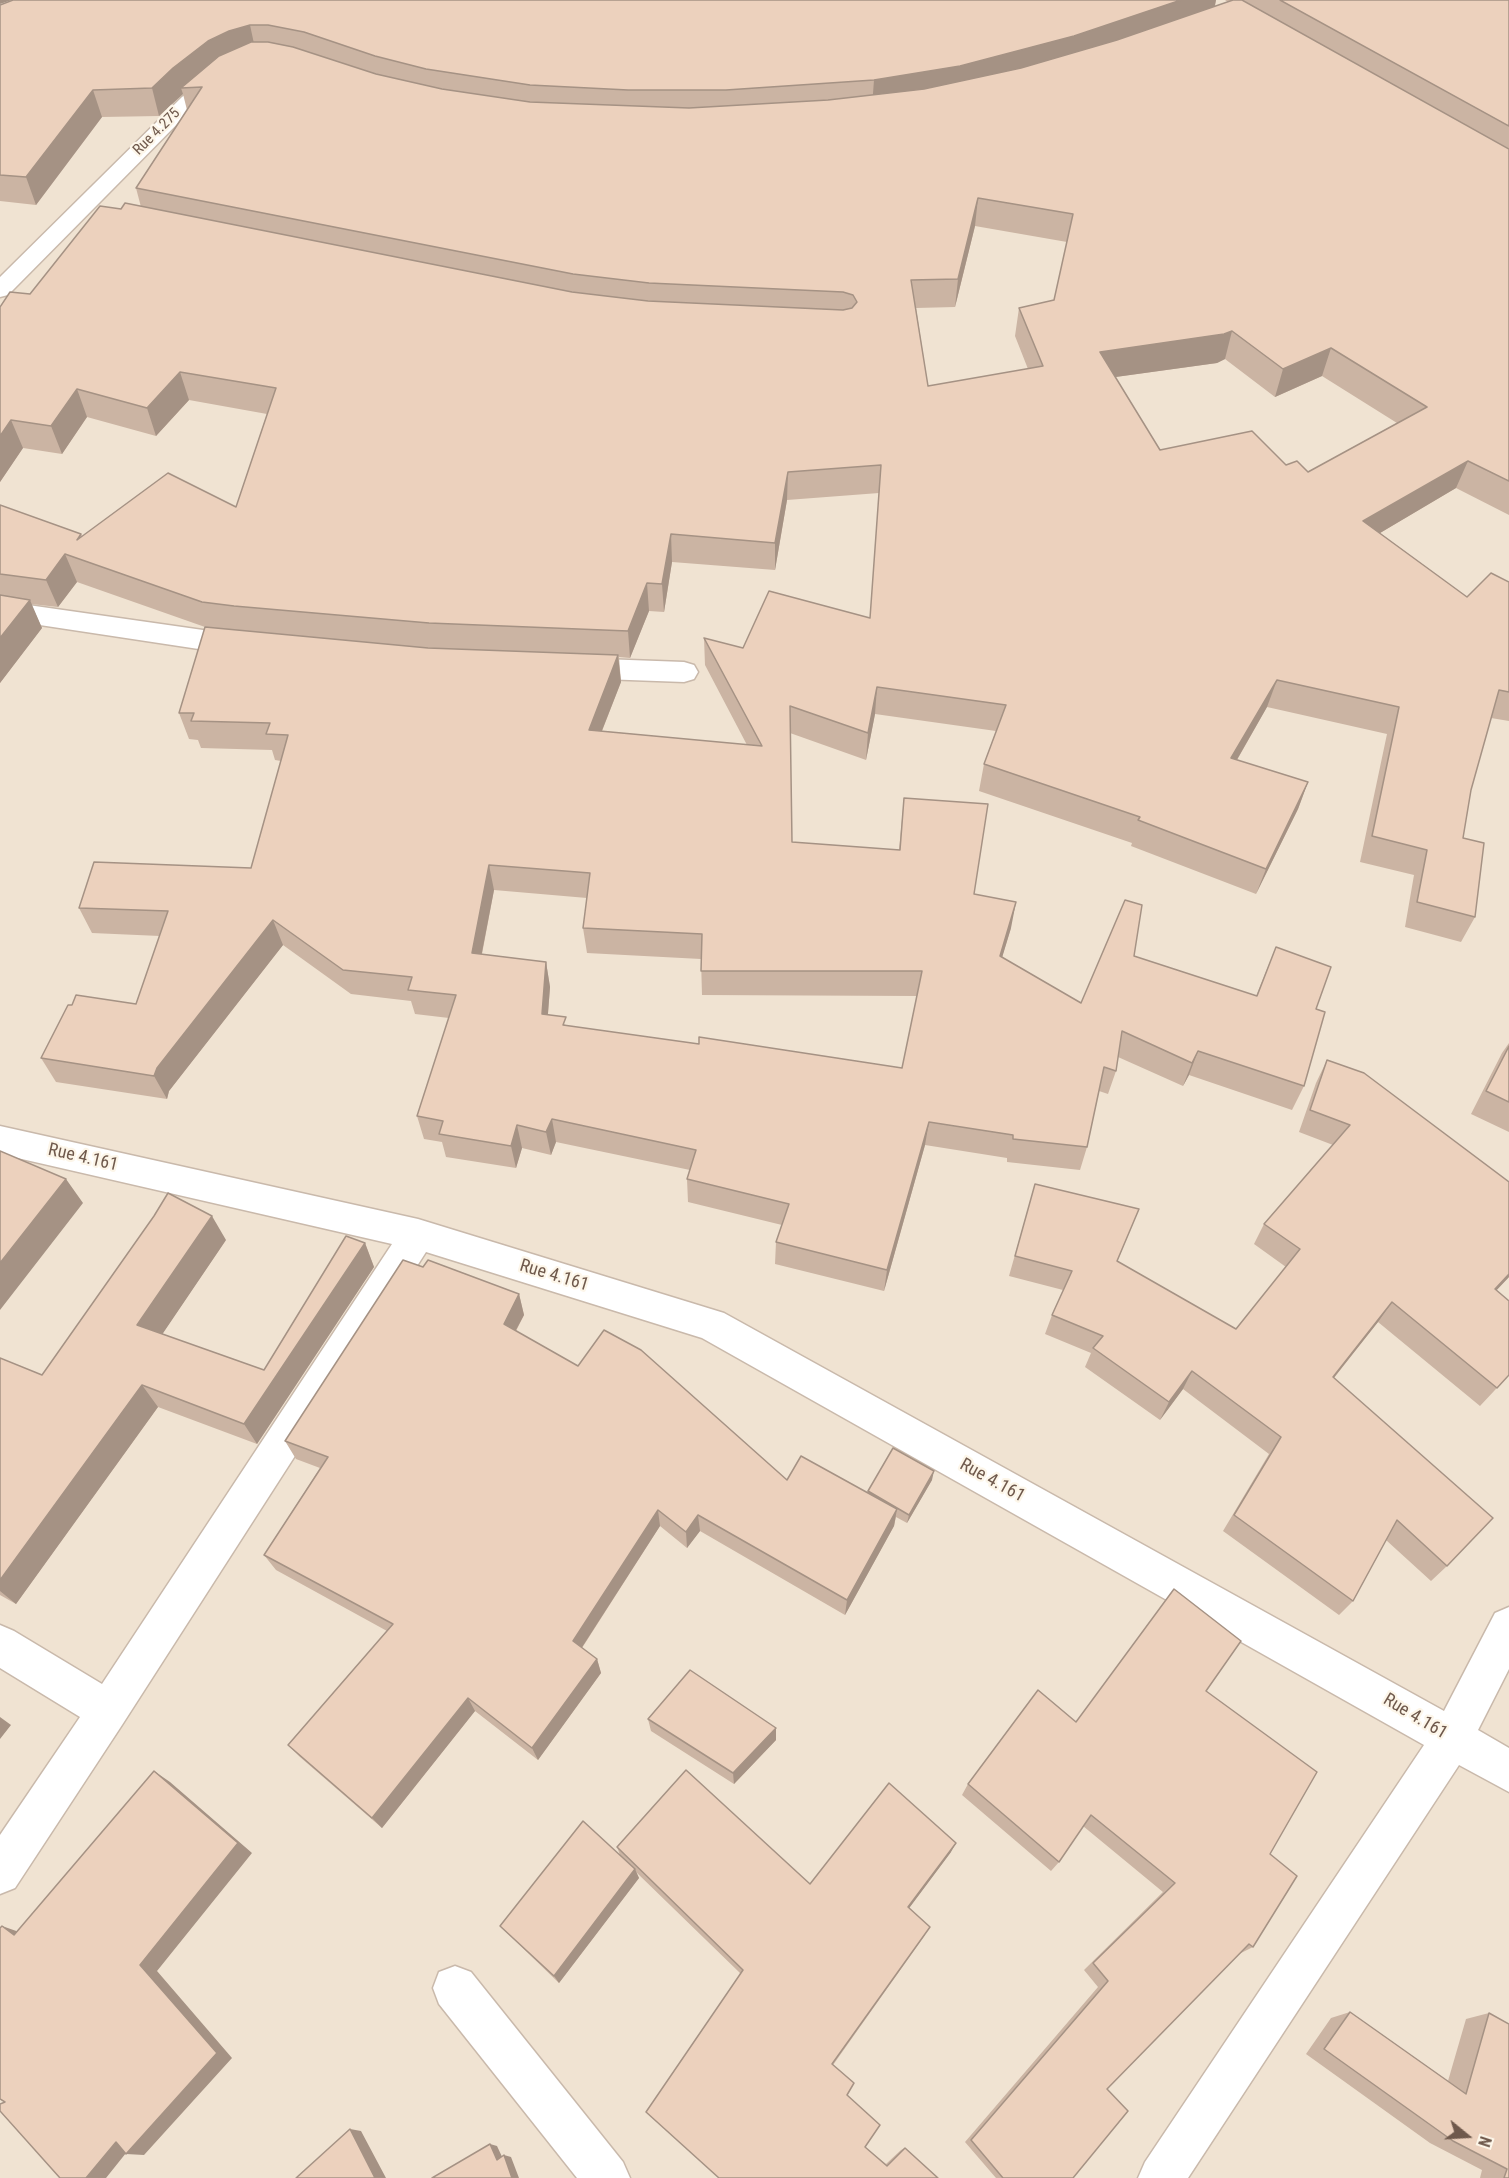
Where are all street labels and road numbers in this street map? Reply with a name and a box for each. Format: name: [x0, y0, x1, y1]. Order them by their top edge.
street label: Rue 4.275: [130, 105, 184, 159]
street label: Rue 4.161: [46, 1139, 120, 1177]
street label: Rue 4.161: [517, 1255, 591, 1297]
street label: Rue 4.161: [956, 1454, 1028, 1508]
street label: Rue 4.161: [1379, 1689, 1451, 1745]

